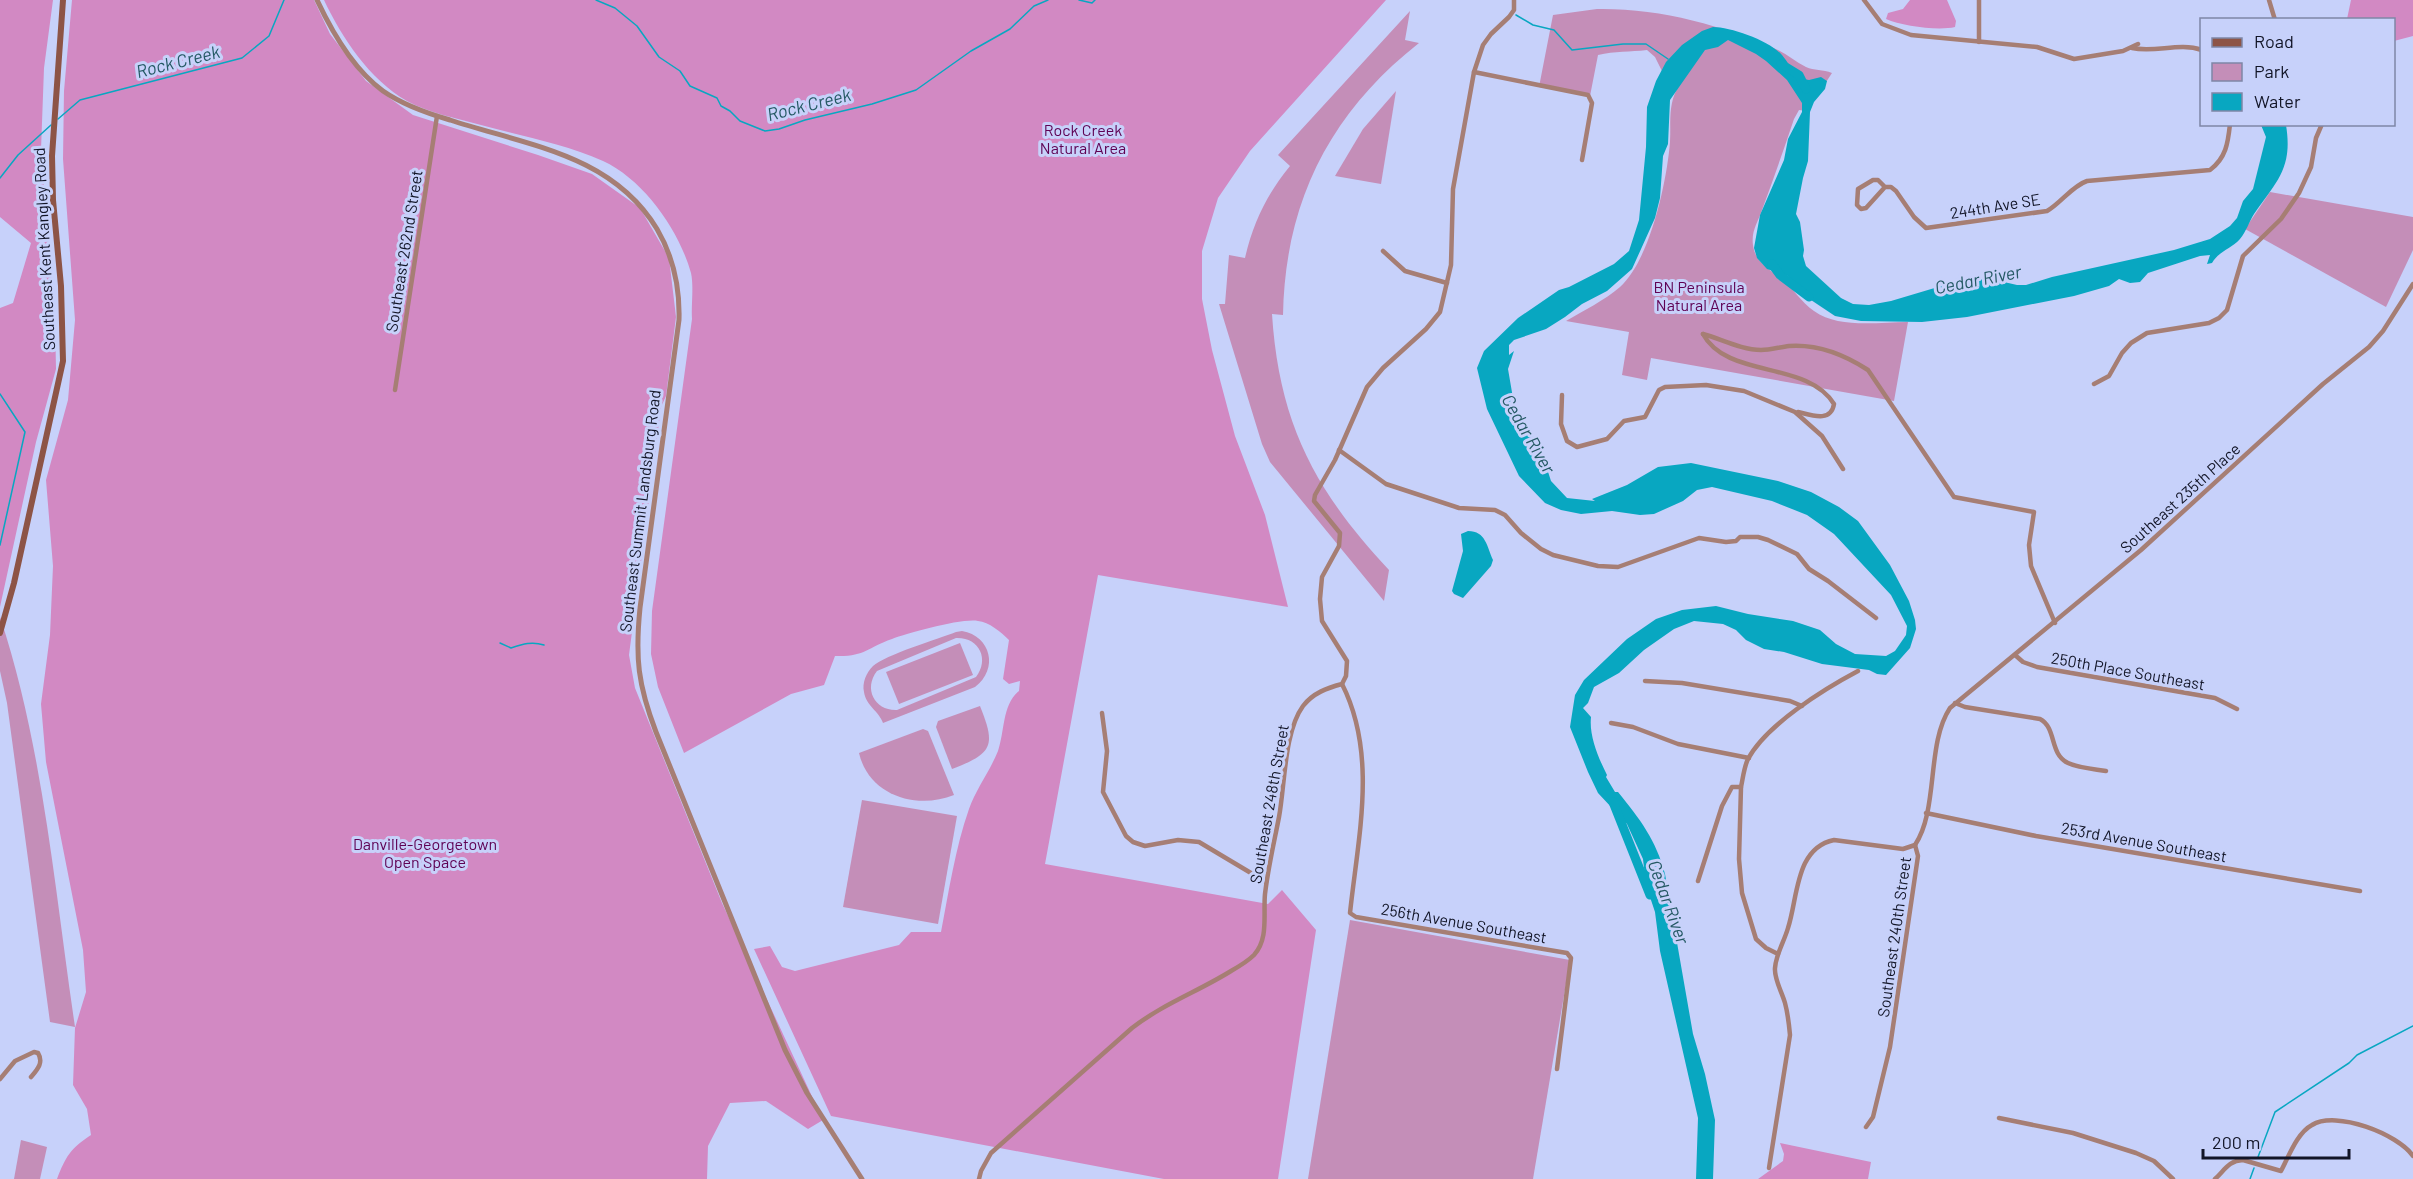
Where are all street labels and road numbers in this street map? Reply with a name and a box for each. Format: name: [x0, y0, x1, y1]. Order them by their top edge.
street label: Southeast Kent Kangley Road: [29, 147, 58, 351]
street label: Southeast 262nd Street: [381, 169, 426, 333]
street label: 244th Ave SE: [1948, 189, 2041, 222]
street label: Southeast Summit Landsburg Road: [615, 389, 664, 633]
street label: Southeast 235th Place: [2116, 439, 2244, 557]
street label: 250th Place Southeast: [2050, 648, 2207, 693]
street label: Southeast 248th Street: [1245, 723, 1292, 885]
street label: 253rd Avenue Southeast: [2060, 818, 2228, 865]
street label: Southeast 240th Street: [1873, 855, 1914, 1019]
street label: 256th Avenue Southeast: [1380, 899, 1548, 946]

